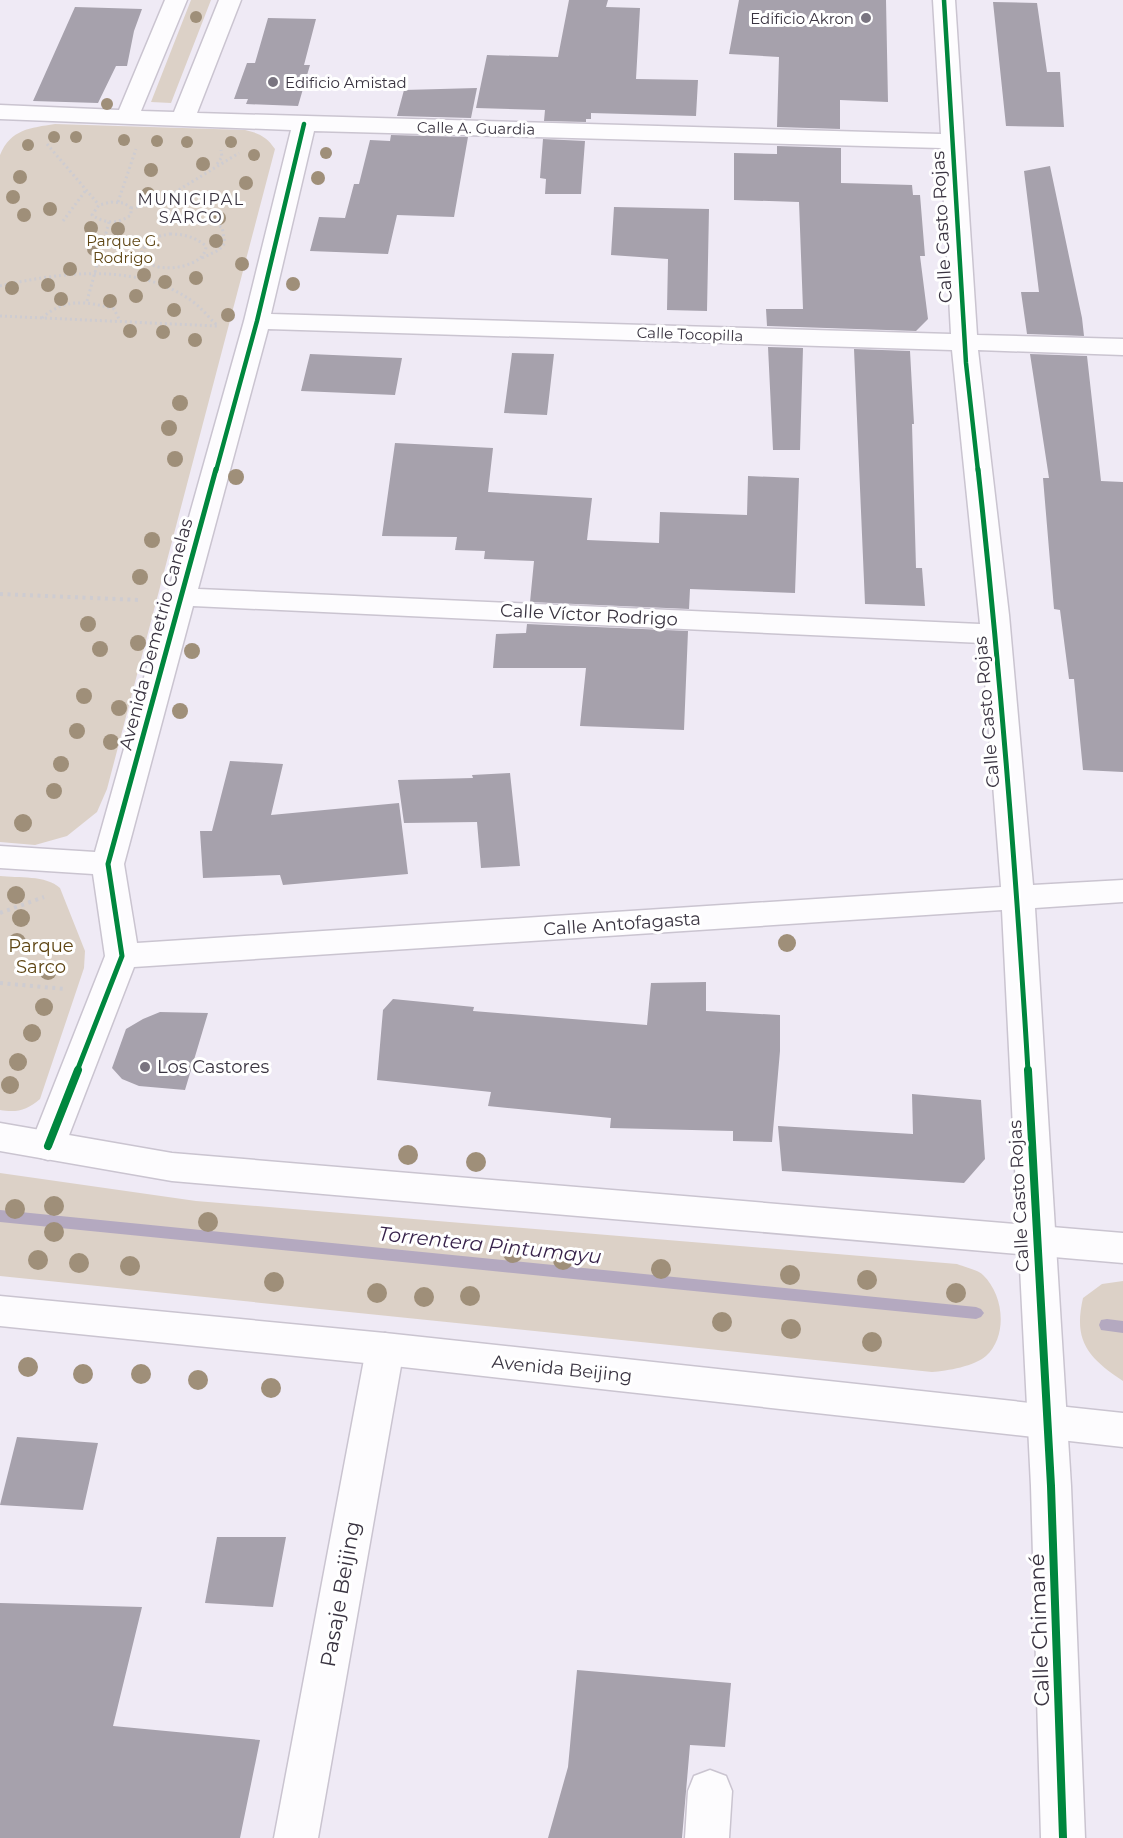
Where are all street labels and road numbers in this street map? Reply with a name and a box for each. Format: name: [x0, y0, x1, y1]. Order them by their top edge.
street label: Calle A. Guardia: [417, 117, 535, 139]
street label: Calle Casto Rojas: [927, 150, 957, 304]
street label: Calle Tocopilla: [636, 323, 744, 345]
street label: Avenida Demetrio Canelas: [114, 516, 198, 752]
street label: Calle Víctor Rodrigo: [500, 599, 678, 631]
street label: Calle Casto Rojas: [969, 635, 1005, 789]
street label: Calle Antofagasta: [543, 908, 701, 940]
street label: Calle Casto Rojas: [1004, 1119, 1034, 1273]
street label: Avenida Beijing: [491, 1351, 633, 1387]
street label: Pasaje Beijing: [315, 1519, 365, 1669]
street label: Calle Chimané: [1024, 1553, 1054, 1707]

